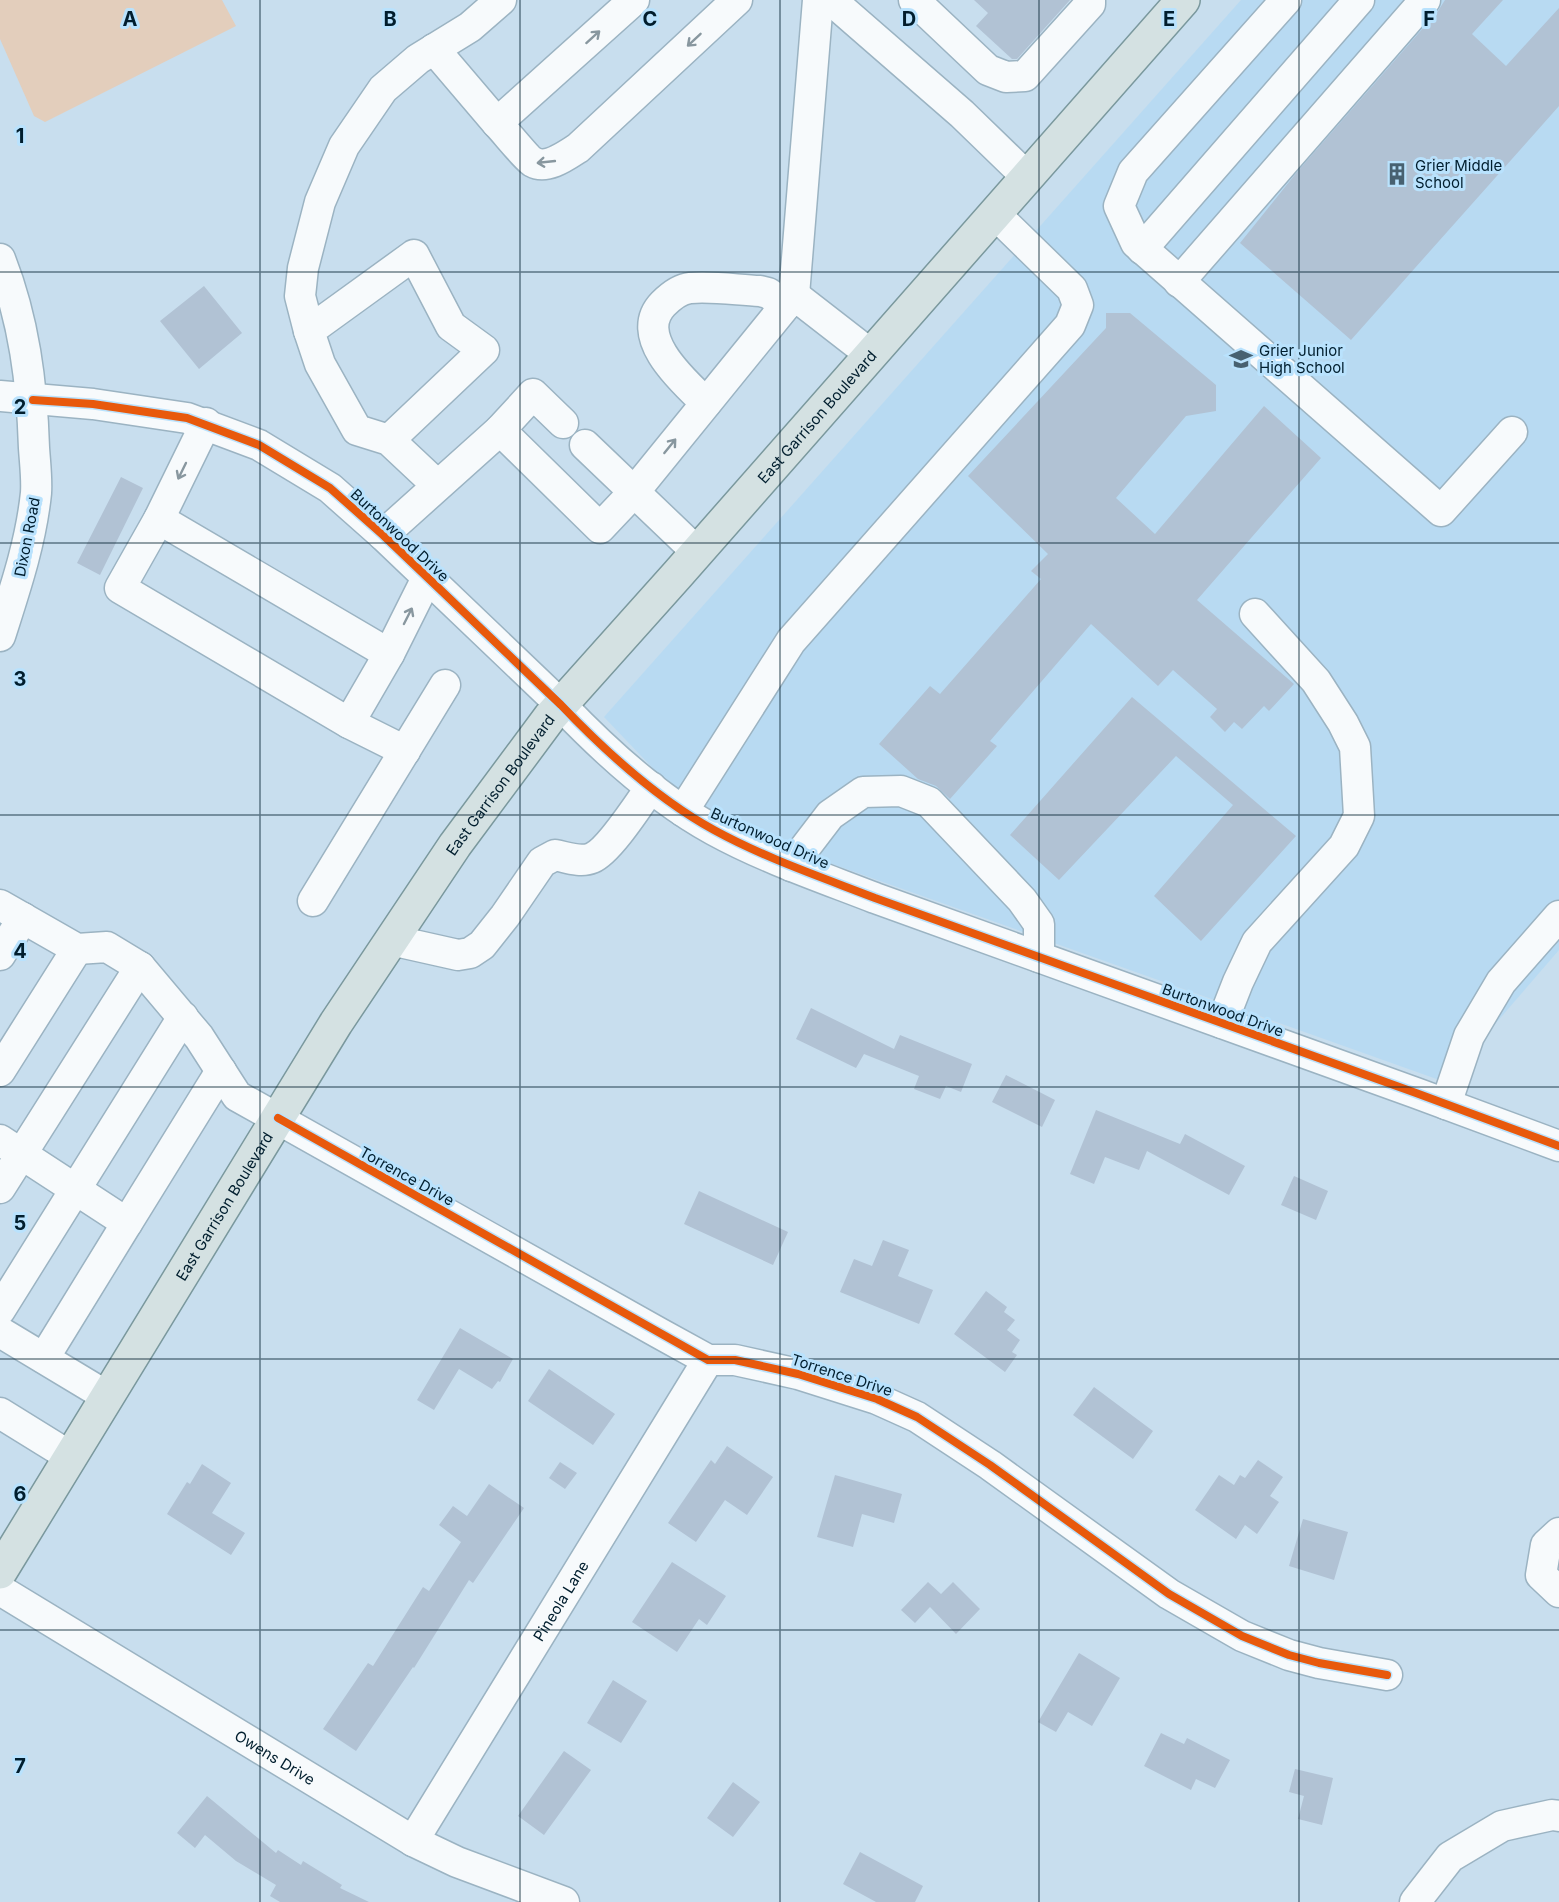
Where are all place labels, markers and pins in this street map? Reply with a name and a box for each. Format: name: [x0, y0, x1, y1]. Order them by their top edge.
place label: Grier Middle School: [1415, 156, 1502, 192]
building icon: Grier Middle School: [1384, 161, 1410, 187]
place label: Grier Junior High School: [1259, 341, 1345, 377]
school or university icon: Grier Junior High School: [1228, 346, 1254, 372]

